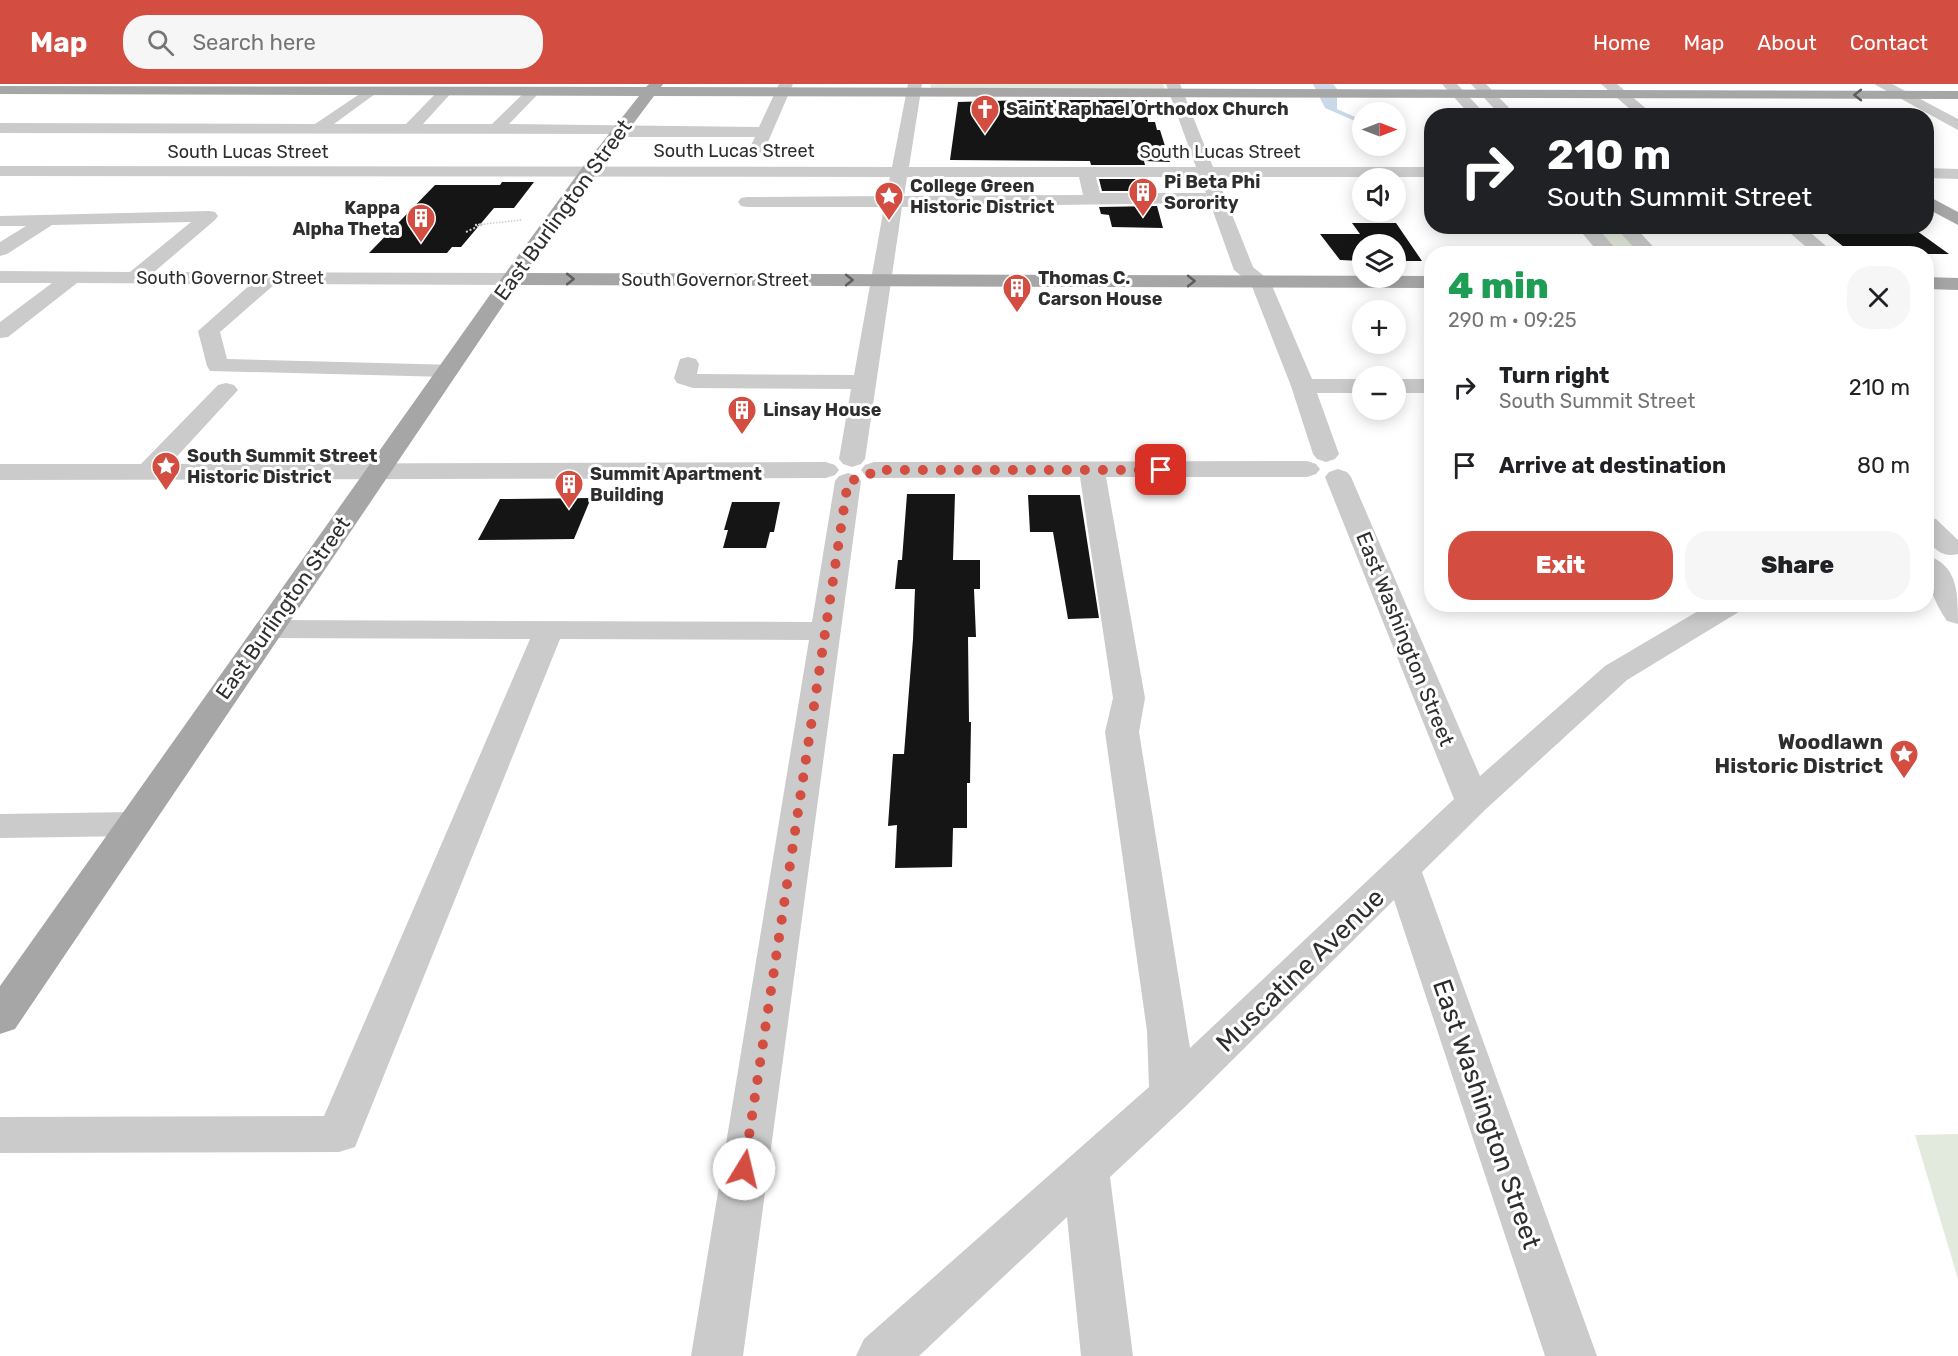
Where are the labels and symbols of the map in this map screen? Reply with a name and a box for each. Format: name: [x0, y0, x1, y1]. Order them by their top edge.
one-way arrow: [1853, 89, 1862, 101]
church icon: Saint Raphael Orthodox Church: [969, 93, 1001, 135]
place label: Saint Raphael Orthodox Church: [1006, 98, 1289, 120]
north arrow: [1352, 102, 1406, 156]
street label: East Burlington Street: [489, 114, 637, 305]
street label: South Lucas Street: [654, 140, 814, 162]
street label: South Lucas Street: [168, 141, 328, 163]
street label: South Lucas Street: [1140, 141, 1300, 163]
place label: Pi Beta Phi Sorority: [1164, 171, 1260, 214]
place label: College Green Historic District: [910, 175, 1054, 218]
building icon: Pi Beta Phi Sorority: [1127, 176, 1159, 218]
place icon: College Green Historic District: [873, 180, 905, 222]
place label: Kappa Alpha Theta: [292, 197, 400, 240]
building icon: Kappa Alpha Theta: [405, 202, 437, 244]
street label: South Governor Street: [136, 267, 324, 289]
place label: Thomas C. Carson House: [1038, 267, 1163, 310]
street label: South Governor Street: [621, 269, 809, 291]
building icon: Thomas C. Carson House: [1001, 272, 1033, 314]
one-way arrow: [565, 273, 574, 285]
one-way arrow: [844, 274, 853, 286]
one-way arrow: [1186, 275, 1195, 287]
building icon: Linsay House: [726, 394, 758, 436]
place label: Linsay House: [763, 399, 882, 421]
pin: [1135, 444, 1186, 495]
place label: South Summit Street Historic District: [187, 445, 377, 488]
place icon: South Summit Street Historic District: [150, 450, 182, 492]
place label: Summit Apartment Building: [590, 463, 762, 506]
building icon: Summit Apartment Building: [553, 468, 585, 510]
street label: East Burlington Street: [210, 512, 355, 704]
street label: East Washington Street: [1351, 528, 1460, 750]
place label: Woodlawn Historic District: [1715, 729, 1883, 778]
place icon: Woodlawn Historic District: [1888, 738, 1920, 780]
street label: Muscatine Avenue: [1210, 882, 1391, 1058]
street label: East Washington Street: [1426, 975, 1547, 1253]
position arrow: [712, 1137, 776, 1201]

